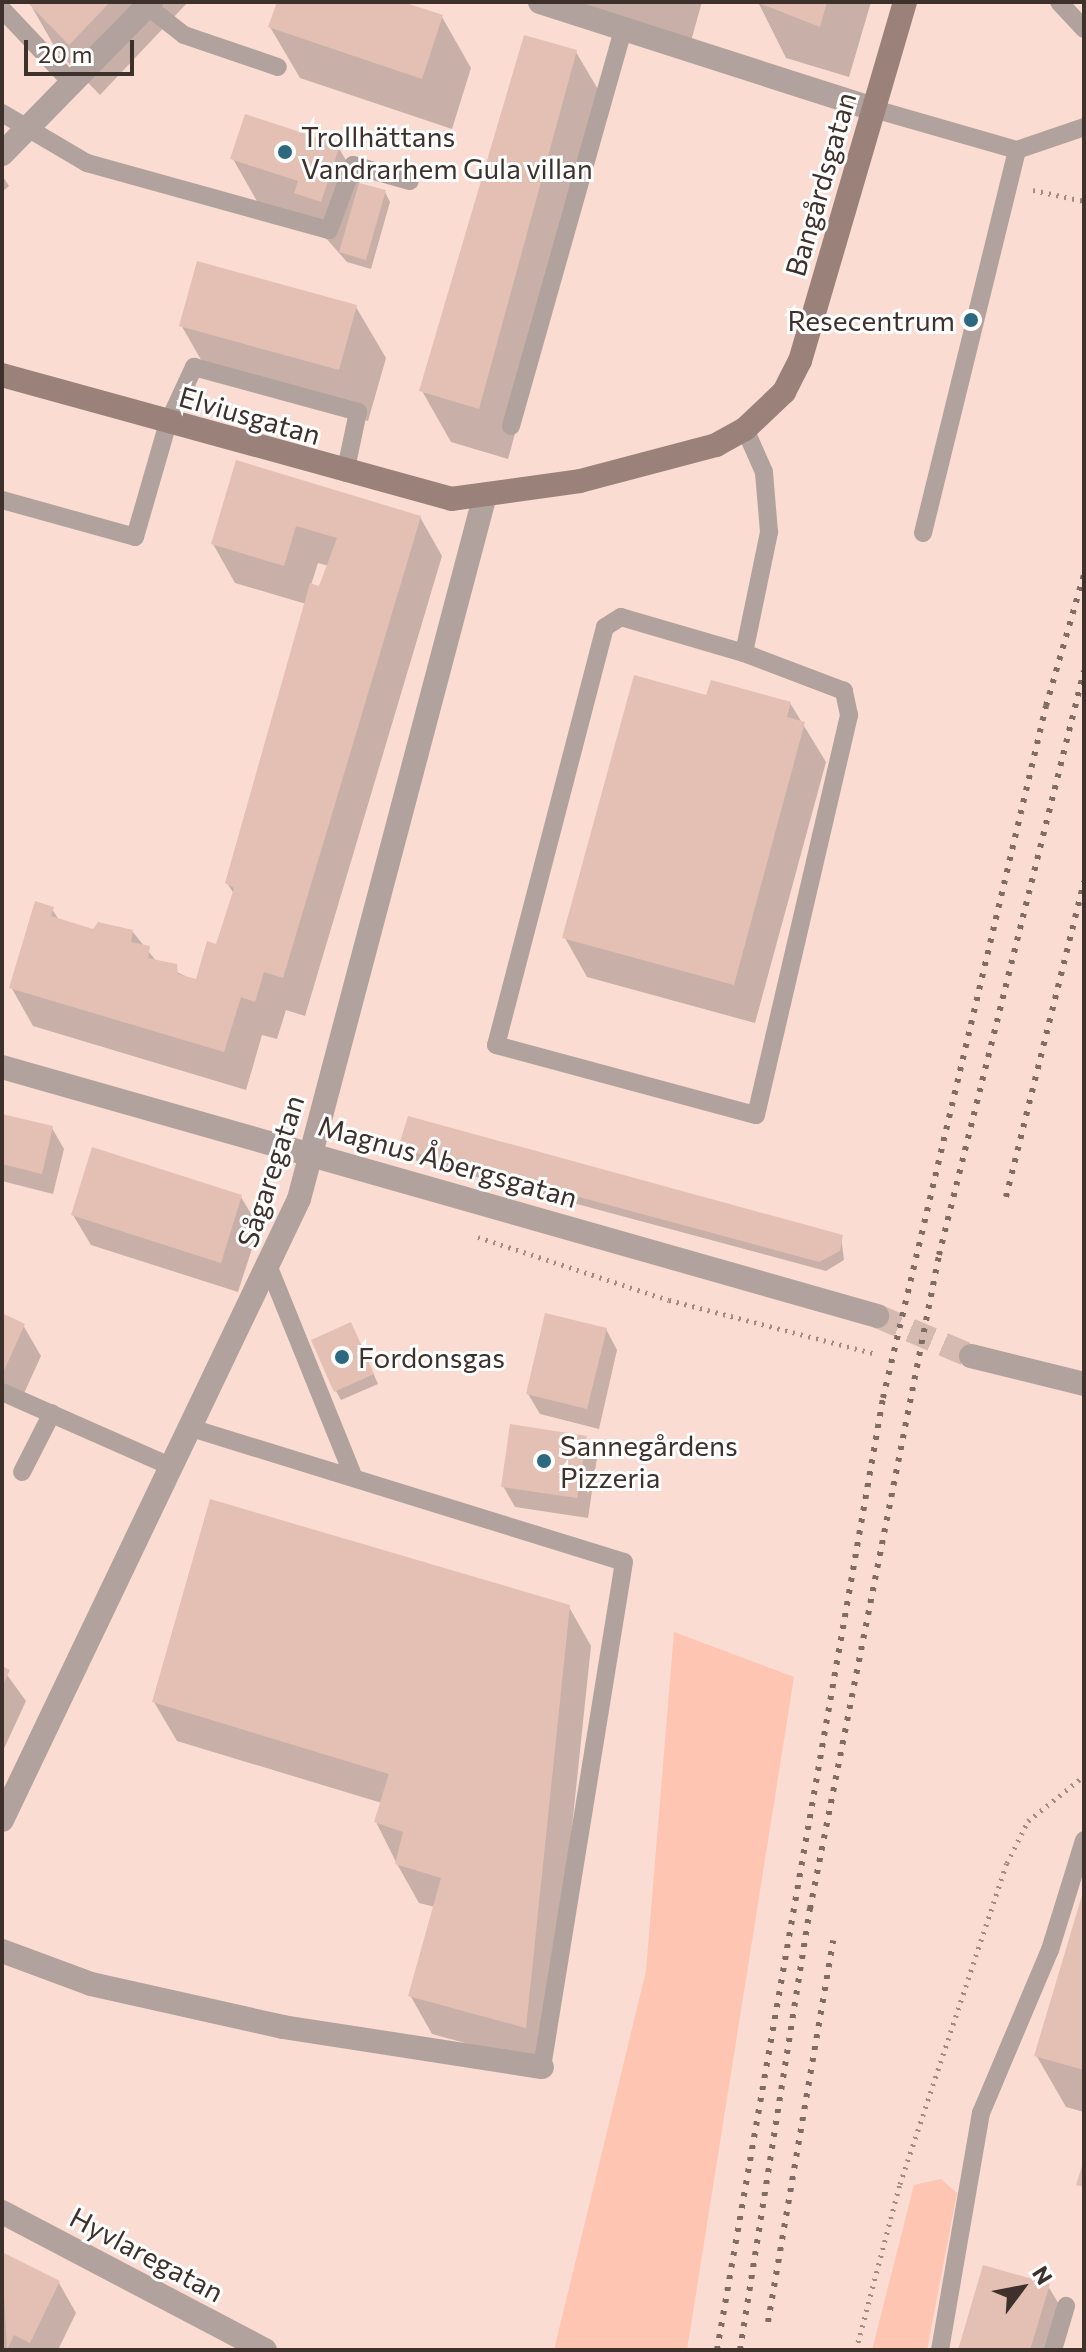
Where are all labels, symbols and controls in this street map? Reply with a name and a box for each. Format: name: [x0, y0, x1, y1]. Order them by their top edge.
scale bar: [28, 24, 138, 74]
text: 20 m: [38, 39, 92, 68]
street label: Bangårdsgatan: [778, 88, 862, 280]
place label: Trollhättans Vandrarhem Gula villan: [301, 119, 593, 185]
marker: Trollhättans Vandrarhem Gula villan: [276, 143, 294, 161]
place label: Resecentrum: [787, 303, 955, 337]
marker: Resecentrum: [962, 311, 980, 329]
street label: Elviusgatan: [175, 379, 325, 451]
street label: Sågaregatan: [230, 1091, 310, 1251]
street label: Magnus Åbergsgatan: [315, 1108, 581, 1214]
place label: Fordonsgas: [358, 1340, 505, 1374]
marker: Fordonsgas: [333, 1348, 351, 1366]
place label: Sannegårdens Pizzeria: [560, 1428, 738, 1494]
marker: Sannegårdens Pizzeria: [535, 1452, 553, 1470]
street label: Hyvlaregatan: [65, 2200, 229, 2308]
north arrow: [982, 2248, 1062, 2328]
text: N: [1027, 2261, 1059, 2289]

